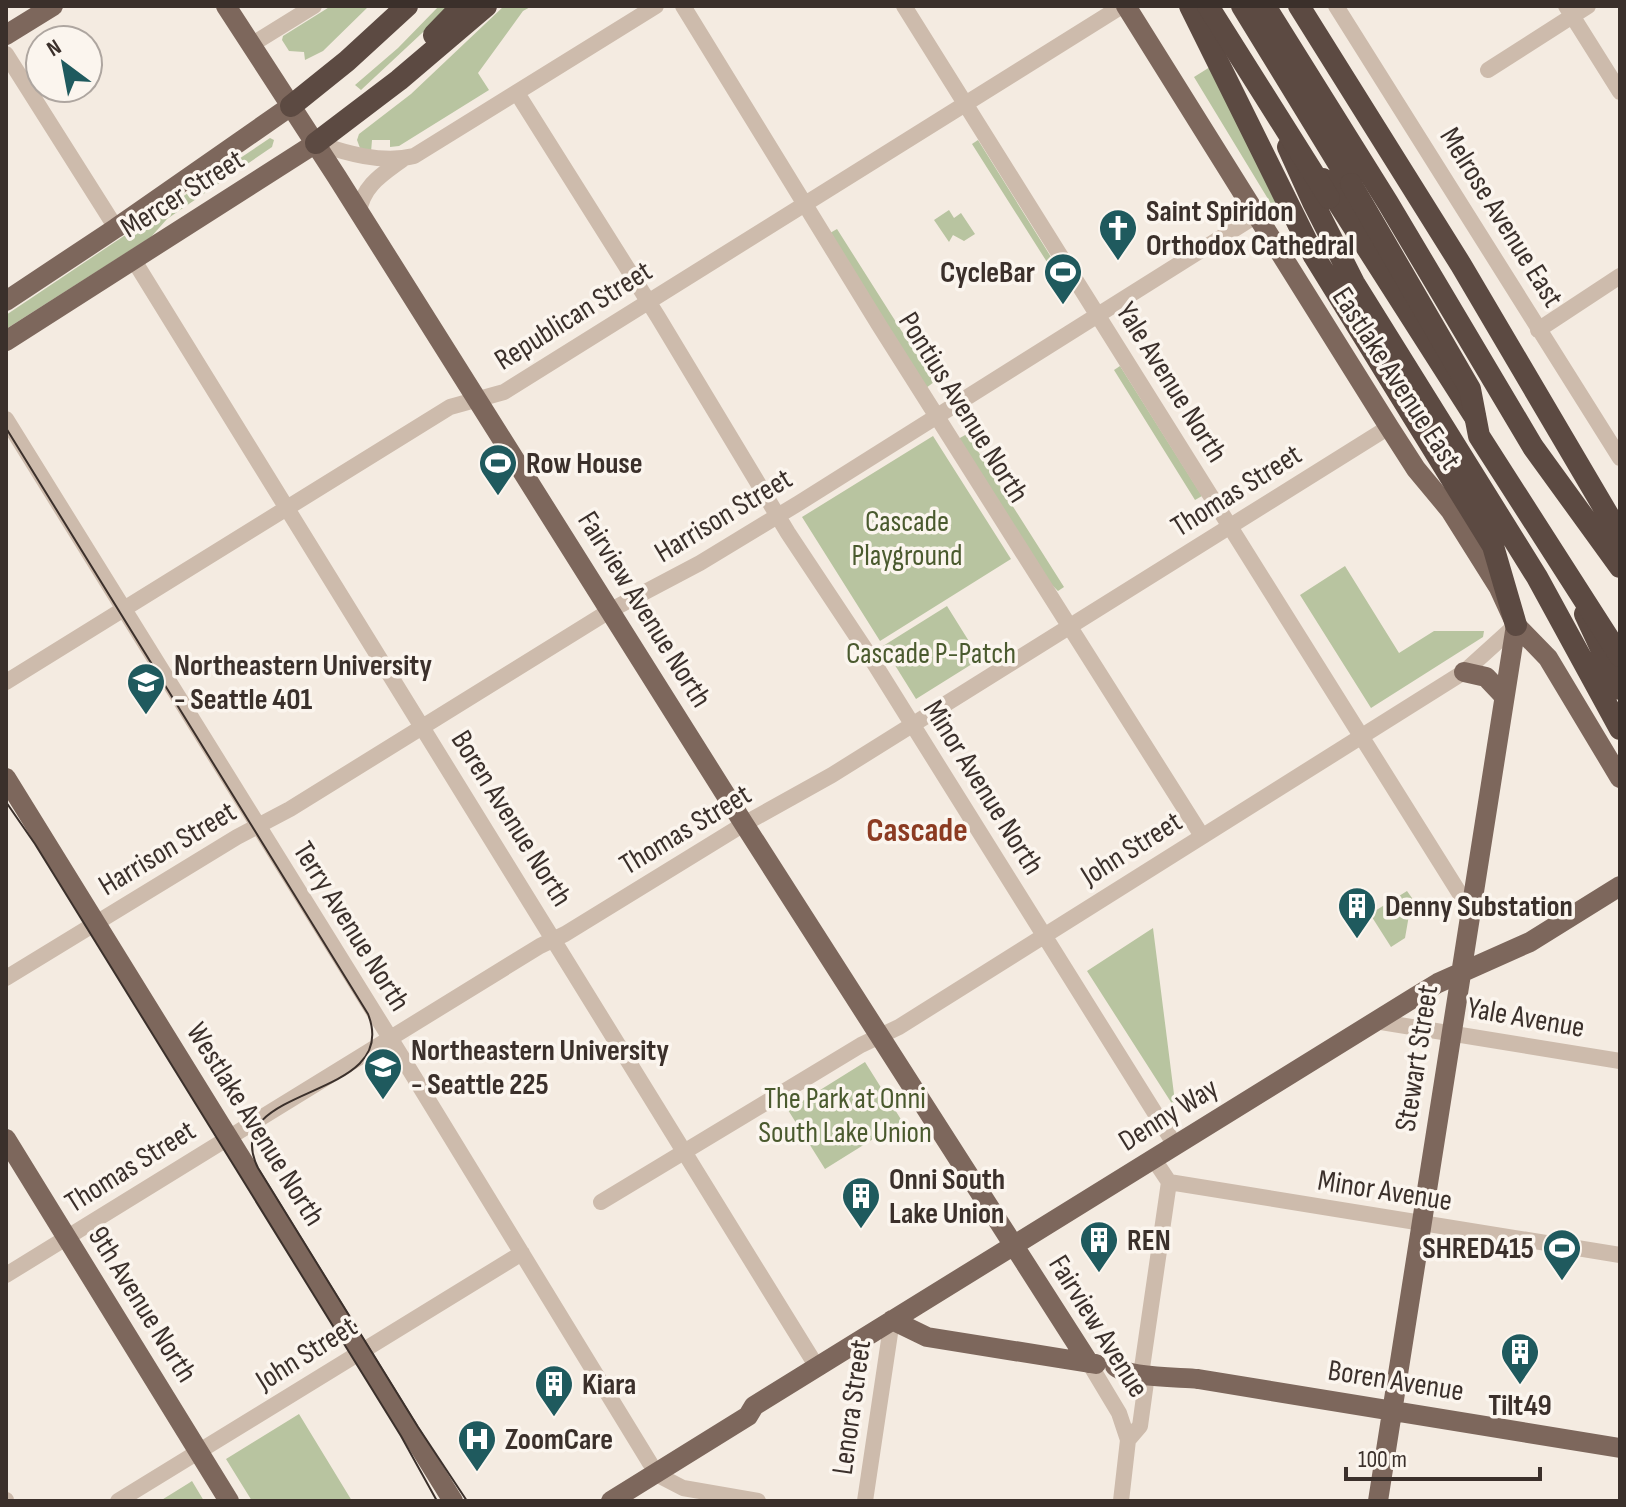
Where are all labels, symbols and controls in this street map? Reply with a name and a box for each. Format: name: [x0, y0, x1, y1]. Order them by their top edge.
north arrow: [24, 24, 104, 104]
text: N: [42, 34, 66, 63]
street label: Melrose Avenue East: [1432, 121, 1571, 314]
street label: Mercer Street: [114, 142, 251, 246]
place label: Saint Spiridon Orthodox Cathedral: [1146, 194, 1354, 264]
church icon: Saint Spiridon Orthodox Cathedral: [1097, 207, 1139, 262]
sports icon: CycleBar: [1042, 251, 1084, 306]
street label: Republican Street: [488, 253, 659, 378]
place label: CycleBar: [940, 255, 1035, 291]
street label: Eastlake Avenue East: [1324, 281, 1468, 476]
street label: Yale Avenue North: [1108, 296, 1235, 469]
street label: Pontius Avenue North: [890, 306, 1036, 509]
street label: Thomas Street: [1165, 437, 1308, 545]
sports icon: Row House: [477, 442, 519, 497]
place label: Row House: [526, 446, 643, 482]
street label: Harrison Street: [648, 461, 799, 571]
park label: Cascade Playground: [852, 504, 962, 574]
street label: Fairview Avenue North: [569, 505, 719, 714]
park label: Cascade P-Patch: [846, 636, 1016, 672]
place label: Northeastern University - Seattle 401: [174, 648, 432, 718]
school or university icon: Northeastern University - Seattle 401: [125, 661, 167, 716]
street label: Minor Avenue North: [915, 694, 1051, 881]
street label: Boren Avenue North: [443, 724, 580, 913]
street label: Thomas Street: [613, 777, 758, 883]
street label: Harrison Street: [92, 794, 243, 904]
street label: John Street: [1074, 804, 1189, 894]
district label: Cascade: [866, 810, 968, 851]
street label: Terry Avenue North: [285, 835, 418, 1018]
building icon: Denny Substation: [1336, 885, 1378, 940]
place label: Denny Substation: [1385, 889, 1573, 925]
street label: Stewart Street: [1388, 982, 1446, 1134]
street label: Yale Avenue: [1464, 990, 1587, 1046]
street label: Westlake Avenue North: [178, 1016, 332, 1233]
place label: Northeastern University - Seattle 225: [411, 1033, 669, 1103]
school or university icon: Northeastern University - Seattle 225: [362, 1046, 404, 1101]
street label: Denny Way: [1112, 1070, 1225, 1159]
park label: The Park at Onni South Lake Union: [758, 1081, 932, 1151]
street label: Thomas Street: [59, 1113, 202, 1221]
place label: Onni South Lake Union: [889, 1162, 1005, 1232]
street label: Minor Avenue: [1315, 1163, 1455, 1219]
building icon: Onni South Lake Union: [840, 1175, 882, 1230]
building icon: REN: [1078, 1219, 1120, 1274]
street label: 9th Avenue North: [80, 1220, 204, 1389]
place label: REN: [1127, 1223, 1171, 1259]
sports icon: SHRED415: [1541, 1227, 1583, 1282]
place label: SHRED415: [1422, 1231, 1534, 1267]
street label: Fairview Avenue: [1040, 1249, 1156, 1404]
street label: John Street: [249, 1309, 364, 1399]
building icon: Tilt49: [1499, 1331, 1541, 1386]
street label: Lenora Street: [825, 1337, 879, 1477]
street label: Boren Avenue: [1325, 1352, 1466, 1409]
building icon: Kiara: [533, 1363, 575, 1418]
place label: Kiara: [582, 1367, 636, 1403]
place label: Tilt49: [1488, 1388, 1552, 1424]
hospital icon: ZoomCare: [456, 1418, 498, 1473]
place label: ZoomCare: [505, 1422, 613, 1458]
scale bar: [1346, 1431, 1540, 1481]
text: 100 m: [1358, 1445, 1407, 1474]

